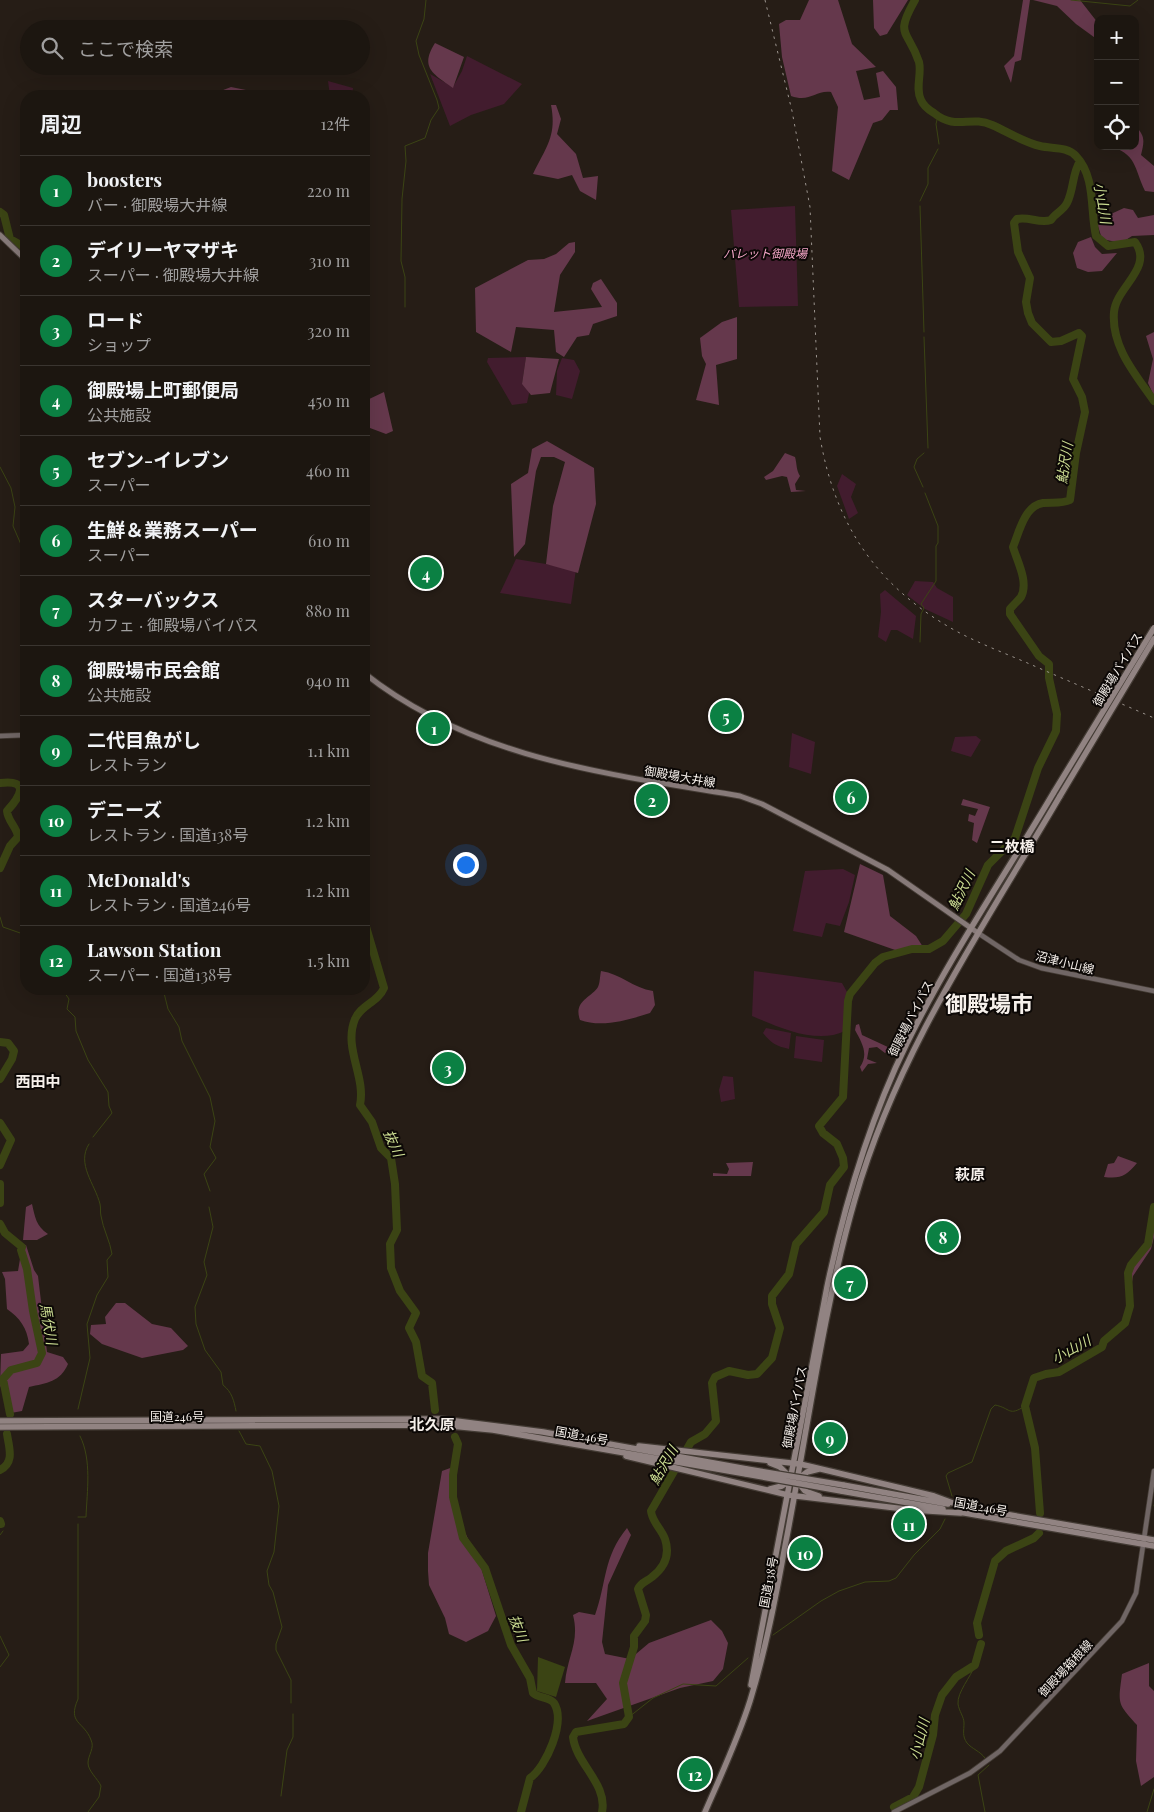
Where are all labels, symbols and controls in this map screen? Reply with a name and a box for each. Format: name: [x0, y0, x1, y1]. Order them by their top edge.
map controls: [1094, 15, 1139, 150]
button: +: [1094, 15, 1139, 60]
search box: [20, 20, 370, 75]
icon: search: [38, 34, 66, 62]
text: ここで検索: [78, 35, 173, 61]
button: −: [1094, 60, 1139, 105]
button: locate: [1094, 105, 1139, 150]
text: 周辺: [40, 109, 82, 137]
text: 12件: [320, 113, 350, 134]
text: boosters: [87, 166, 162, 192]
text: 1: [53, 180, 59, 201]
text: 220 m: [307, 180, 350, 201]
water label: 小山川: [1090, 181, 1116, 227]
text: バー · 御殿場大井線: [87, 194, 227, 215]
text: デイリーヤマザキ: [87, 236, 239, 262]
park label: パレット御殿場: [723, 245, 809, 261]
text: 2: [52, 250, 60, 271]
text: 310 m: [309, 250, 350, 271]
text: スーパー · 御殿場大井線: [87, 264, 259, 285]
text: ロード: [87, 306, 144, 332]
text: 3: [52, 320, 60, 341]
text: 320 m: [307, 320, 350, 341]
text: ショップ: [87, 334, 151, 355]
text: 御殿場上町郵便局: [87, 376, 239, 402]
text: 4: [52, 390, 60, 411]
text: 450 m: [308, 390, 350, 411]
text: 公共施設: [87, 404, 151, 425]
water label: 鮎沢川: [1051, 439, 1077, 485]
text: セブン-イレブン: [87, 446, 229, 472]
text: 5: [52, 460, 60, 481]
text: 460 m: [306, 460, 350, 481]
text: スーパー: [87, 474, 151, 495]
text: 生鮮＆業務スーパー: [87, 516, 258, 542]
text: 6: [52, 530, 60, 551]
text: 610 m: [308, 530, 350, 551]
text: スーパー: [87, 544, 151, 565]
pin: 4: [410, 554, 442, 592]
text: スターバックス: [87, 586, 219, 612]
text: 7: [52, 600, 60, 621]
text: 880 m: [306, 600, 350, 621]
text: カフェ · 御殿場バイパス: [87, 614, 259, 635]
street label: 御殿場バイパス: [1089, 629, 1145, 709]
text: 御殿場市民会館: [87, 656, 220, 682]
text: 8: [52, 670, 60, 691]
text: 940 m: [306, 670, 350, 691]
text: 公共施設: [87, 684, 151, 705]
pin: 5: [710, 697, 742, 735]
pin: 1: [418, 709, 450, 747]
text: 二代目魚がし: [87, 726, 201, 752]
text: 9: [52, 740, 60, 761]
text: 1.1 km: [308, 740, 350, 761]
text: レストラン: [87, 754, 167, 775]
street label: 御殿場大井線: [643, 762, 717, 790]
pin: 6: [835, 778, 867, 816]
pin: 2: [636, 781, 668, 819]
text: デニーズ: [87, 796, 162, 822]
text: 10: [48, 810, 64, 831]
text: 1.2 km: [306, 810, 350, 831]
text: レストラン · 国道138号: [87, 824, 248, 845]
district label: 二枚橋: [989, 836, 1035, 856]
your location: [453, 852, 479, 878]
water label: 鮎沢川: [943, 865, 980, 913]
text: McDonald's: [87, 866, 190, 892]
text: 11: [50, 880, 62, 901]
text: 1.2 km: [306, 880, 350, 901]
text: レストラン · 国道246号: [87, 894, 251, 915]
text: Lawson Station: [87, 936, 221, 962]
street label: 沼津小山線: [1034, 947, 1096, 977]
text: 12: [49, 950, 63, 971]
text: 1.5 km: [307, 950, 350, 971]
text: スーパー · 国道138号: [87, 964, 232, 985]
street label: 御殿場バイパス: [884, 977, 936, 1059]
district label: 御殿場市: [945, 988, 1033, 1018]
pin: 3: [432, 1049, 464, 1087]
district label: 西田中: [15, 1071, 61, 1091]
water label: 抜川: [380, 1126, 409, 1161]
district label: 萩原: [955, 1164, 985, 1184]
pin: 8: [927, 1218, 959, 1256]
pin: 7: [834, 1264, 866, 1302]
water label: 馬伏川: [36, 1302, 62, 1348]
water label: 小山川: [1048, 1330, 1096, 1367]
street label: 御殿場バイパス: [778, 1364, 810, 1450]
street label: 国道246号: [150, 1408, 204, 1424]
district label: 北久原: [409, 1414, 455, 1434]
pin: 9: [814, 1419, 846, 1457]
street label: 国道246号: [554, 1422, 610, 1448]
water label: 鮎沢川: [644, 1440, 683, 1488]
street label: 国道246号: [953, 1493, 1009, 1519]
pin: 11: [893, 1505, 925, 1543]
pin: 10: [789, 1534, 821, 1572]
street label: 国道138号: [755, 1555, 781, 1609]
water label: 抜川: [505, 1612, 534, 1646]
street label: 御殿場箱根線: [1035, 1636, 1095, 1700]
water label: 小山川: [905, 1714, 934, 1762]
pin: 12: [679, 1755, 711, 1793]

